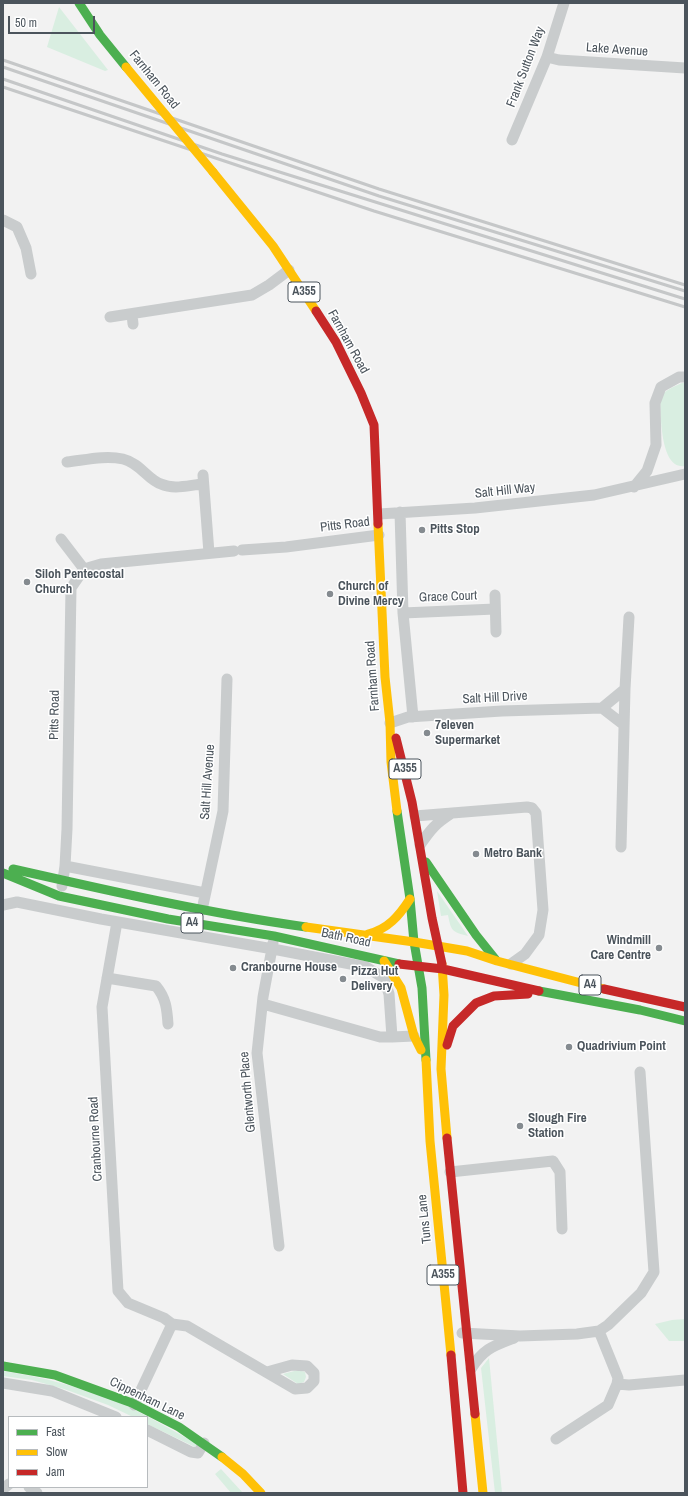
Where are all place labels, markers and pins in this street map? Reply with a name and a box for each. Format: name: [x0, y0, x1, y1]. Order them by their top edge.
place label: Pitts Stop: [430, 522, 480, 538]
marker: Pitts Stop: [417, 525, 427, 535]
place label: Siloh Pentecostal Church: [35, 567, 124, 598]
marker: Siloh Pentecostal Church: [22, 577, 32, 587]
place label: Church of Divine Mercy: [338, 579, 404, 610]
marker: Church of Divine Mercy: [325, 589, 335, 599]
place label: 7eleven Supermarket: [435, 718, 500, 749]
marker: 7eleven Supermarket: [422, 728, 432, 738]
place label: Metro Bank: [484, 846, 542, 862]
marker: Metro Bank: [471, 849, 481, 859]
place label: Windmill Care Centre: [591, 933, 651, 964]
marker: Windmill Care Centre: [654, 943, 664, 953]
place label: Cranbourne House: [241, 960, 337, 976]
marker: Cranbourne House: [228, 963, 238, 973]
place label: Pizza Hut Delivery: [351, 964, 398, 995]
marker: Pizza Hut Delivery: [338, 974, 348, 984]
place label: Quadrivium Point: [577, 1039, 666, 1055]
marker: Quadrivium Point: [564, 1042, 574, 1052]
place label: Slough Fire Station: [528, 1111, 587, 1142]
marker: Slough Fire Station: [515, 1121, 525, 1131]

